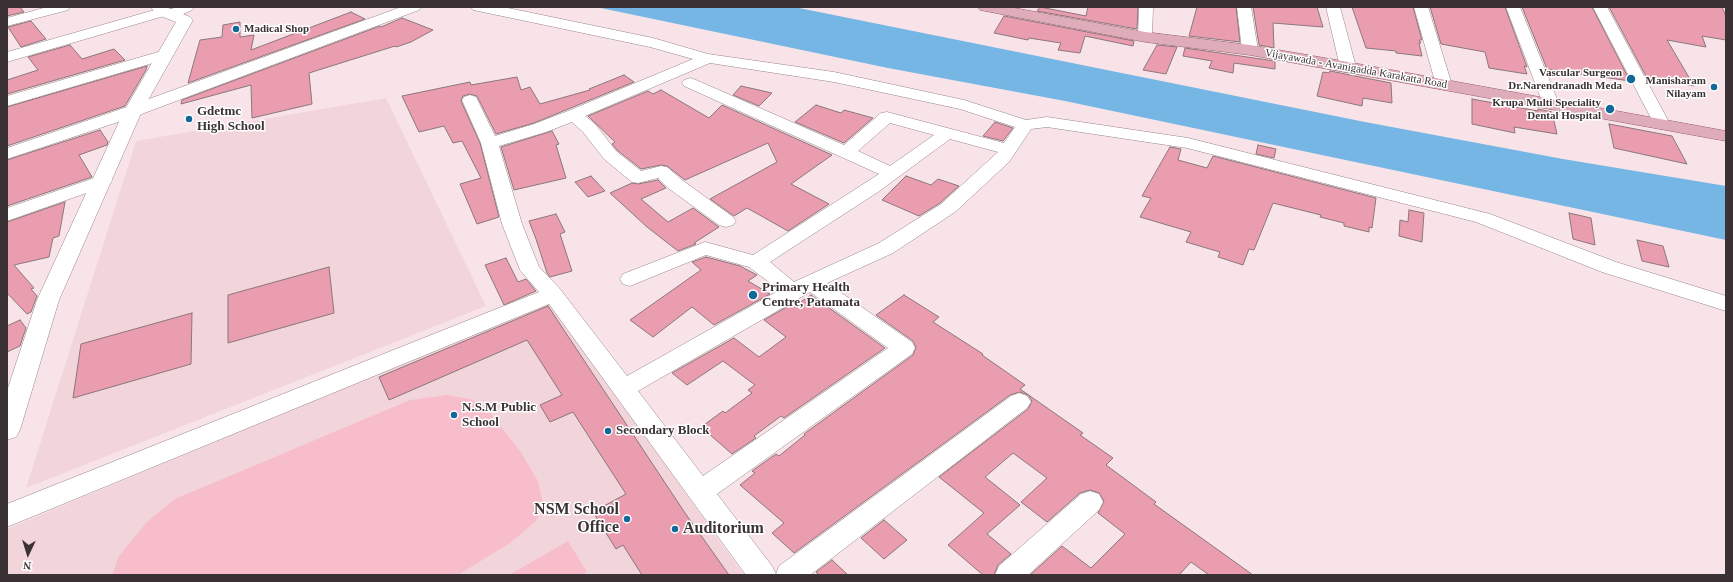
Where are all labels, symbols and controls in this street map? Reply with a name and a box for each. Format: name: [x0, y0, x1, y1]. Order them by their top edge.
place label: Madical Shop: [244, 22, 309, 36]
marker: Madical Shop: [231, 24, 241, 34]
street label: Vijayawada - Avanigadda Karakatta Road: [1264, 46, 1448, 92]
place label: Vascular Surgeon Dr.Narendranadh Meda: [1508, 66, 1622, 92]
marker: Vascular Surgeon Dr.Narendranadh Meda: [1625, 73, 1637, 85]
place label: Manisharam Nilayam: [1646, 74, 1706, 100]
marker: Manisharam Nilayam: [1709, 82, 1719, 92]
place label: Krupa Multi Speciality Dental Hospital: [1492, 96, 1601, 122]
marker: Krupa Multi Speciality Dental Hospital: [1604, 103, 1616, 115]
place label: Gdetmc High School: [197, 104, 265, 135]
marker: Gdetmc High School: [184, 114, 194, 124]
place label: Primary Health Centre, Patamata: [762, 280, 860, 311]
marker: Primary Health Centre, Patamata: [747, 289, 759, 301]
place label: N.S.M Public School: [462, 400, 536, 431]
marker: N.S.M Public School: [449, 410, 459, 420]
place label: Secondary Block: [616, 423, 710, 439]
marker: Secondary Block: [603, 426, 613, 436]
place label: NSM School Office: [534, 500, 619, 538]
marker: NSM School Office: [622, 514, 632, 524]
place label: Auditorium: [683, 519, 764, 539]
marker: Auditorium: [670, 524, 680, 534]
north arrow: [8, 534, 48, 574]
text: N: [23, 560, 32, 572]

